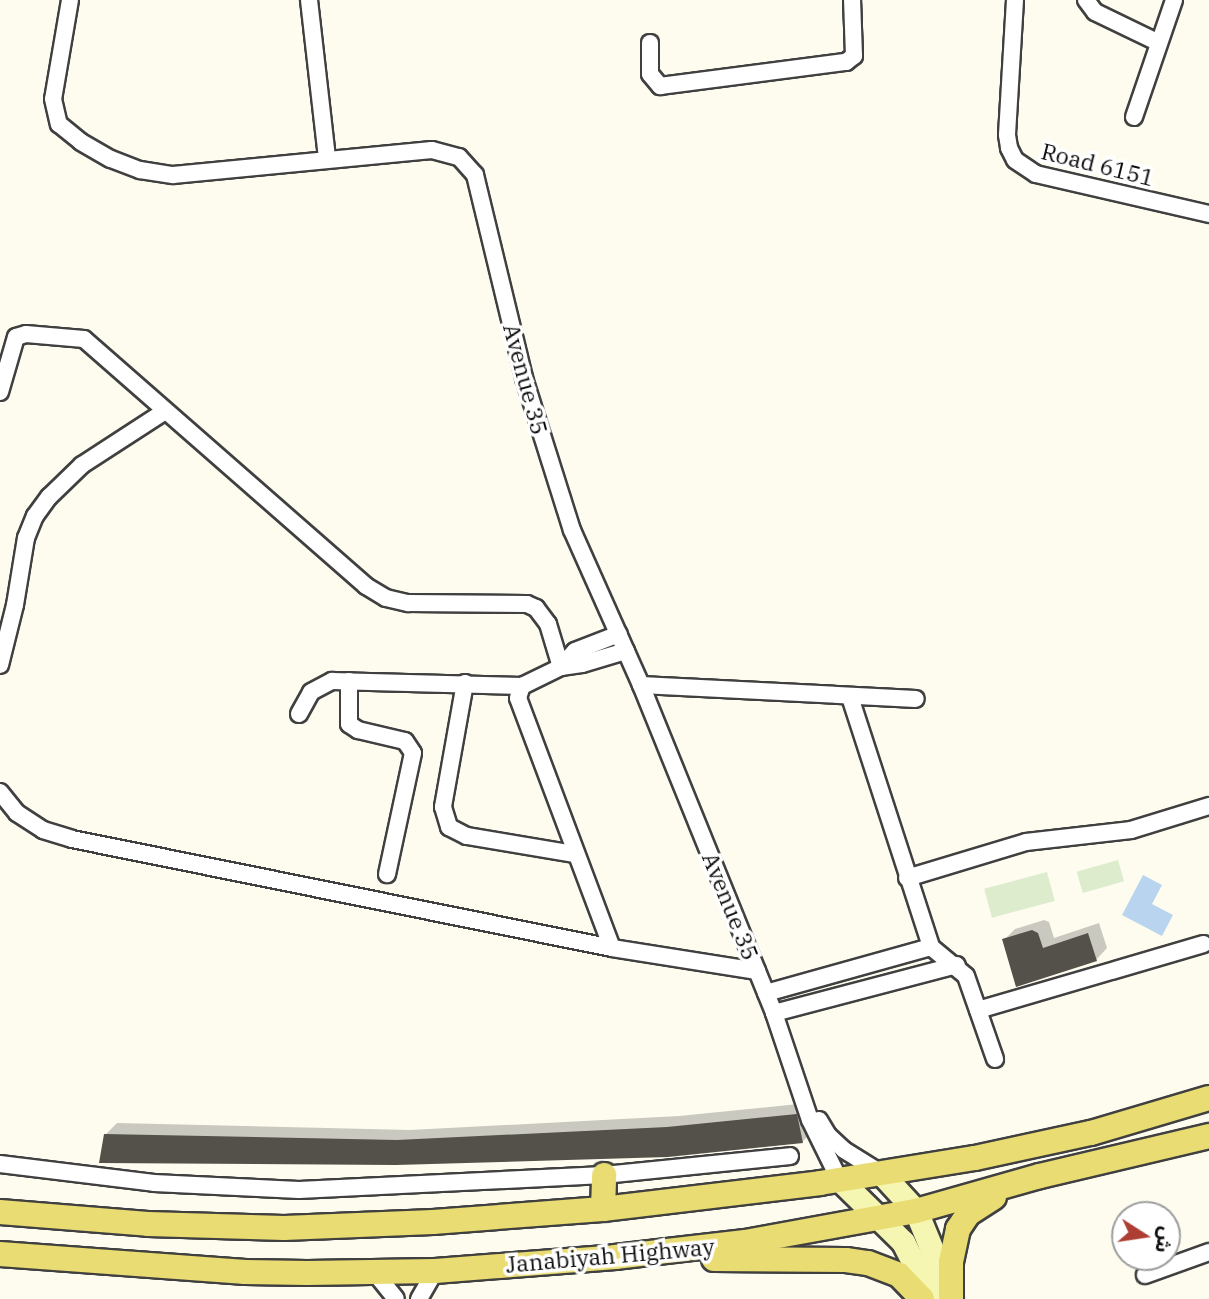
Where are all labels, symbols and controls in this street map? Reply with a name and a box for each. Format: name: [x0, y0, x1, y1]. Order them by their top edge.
street label: Road 6151: [1039, 137, 1157, 191]
street label: Avenue 35: [498, 320, 554, 438]
street label: Avenue 35: [697, 848, 765, 964]
north arrow: [1111, 1201, 1181, 1271]
text: ش: [1150, 1225, 1179, 1255]
street label: Janabiyah Highway: [504, 1232, 716, 1278]

